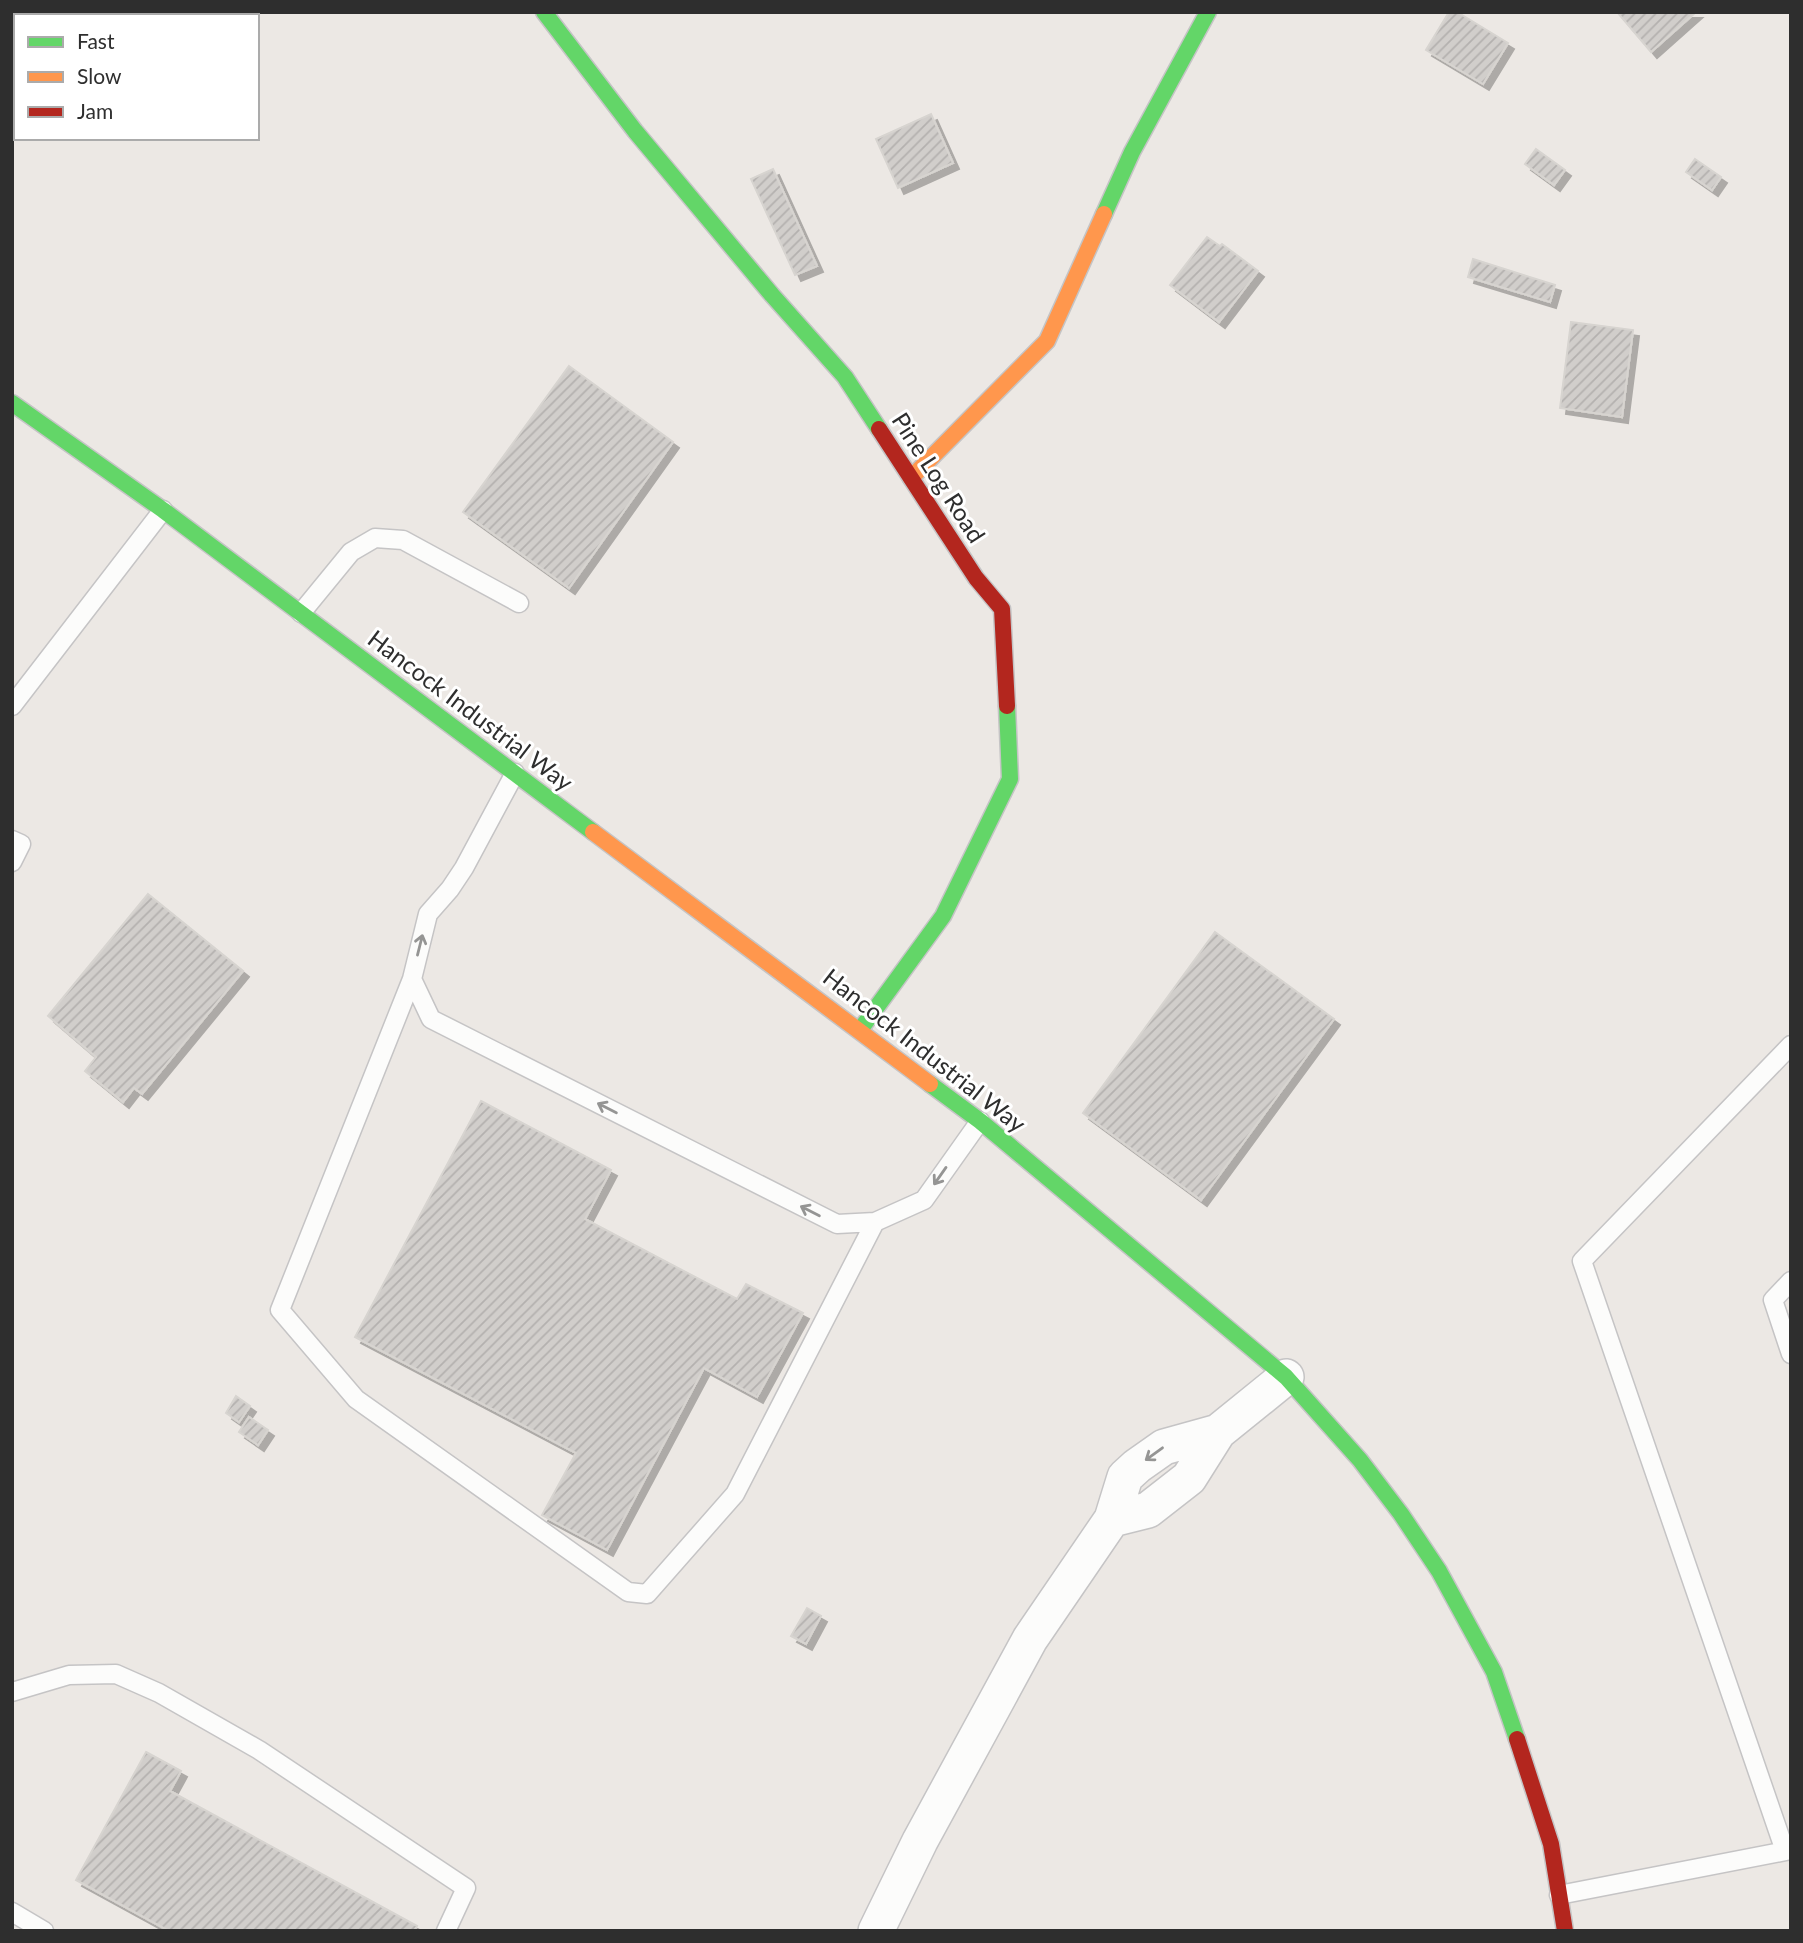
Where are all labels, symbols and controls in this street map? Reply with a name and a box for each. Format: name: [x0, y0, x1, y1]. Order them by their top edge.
legend: [14, 14, 259, 140]
text: Fast: [77, 28, 115, 53]
text: Slow: [77, 63, 122, 88]
text: Jam: [77, 98, 113, 123]
street label: Pine Log Road: [886, 407, 992, 548]
street label: Hancock Industrial Way: [363, 623, 580, 797]
one-way arrow: [414, 934, 427, 957]
street label: Hancock Industrial Way: [818, 962, 1032, 1138]
one-way arrow: [597, 1100, 618, 1114]
one-way arrow: [933, 1166, 947, 1185]
one-way arrow: [800, 1203, 821, 1217]
one-way arrow: [1145, 1447, 1164, 1461]

